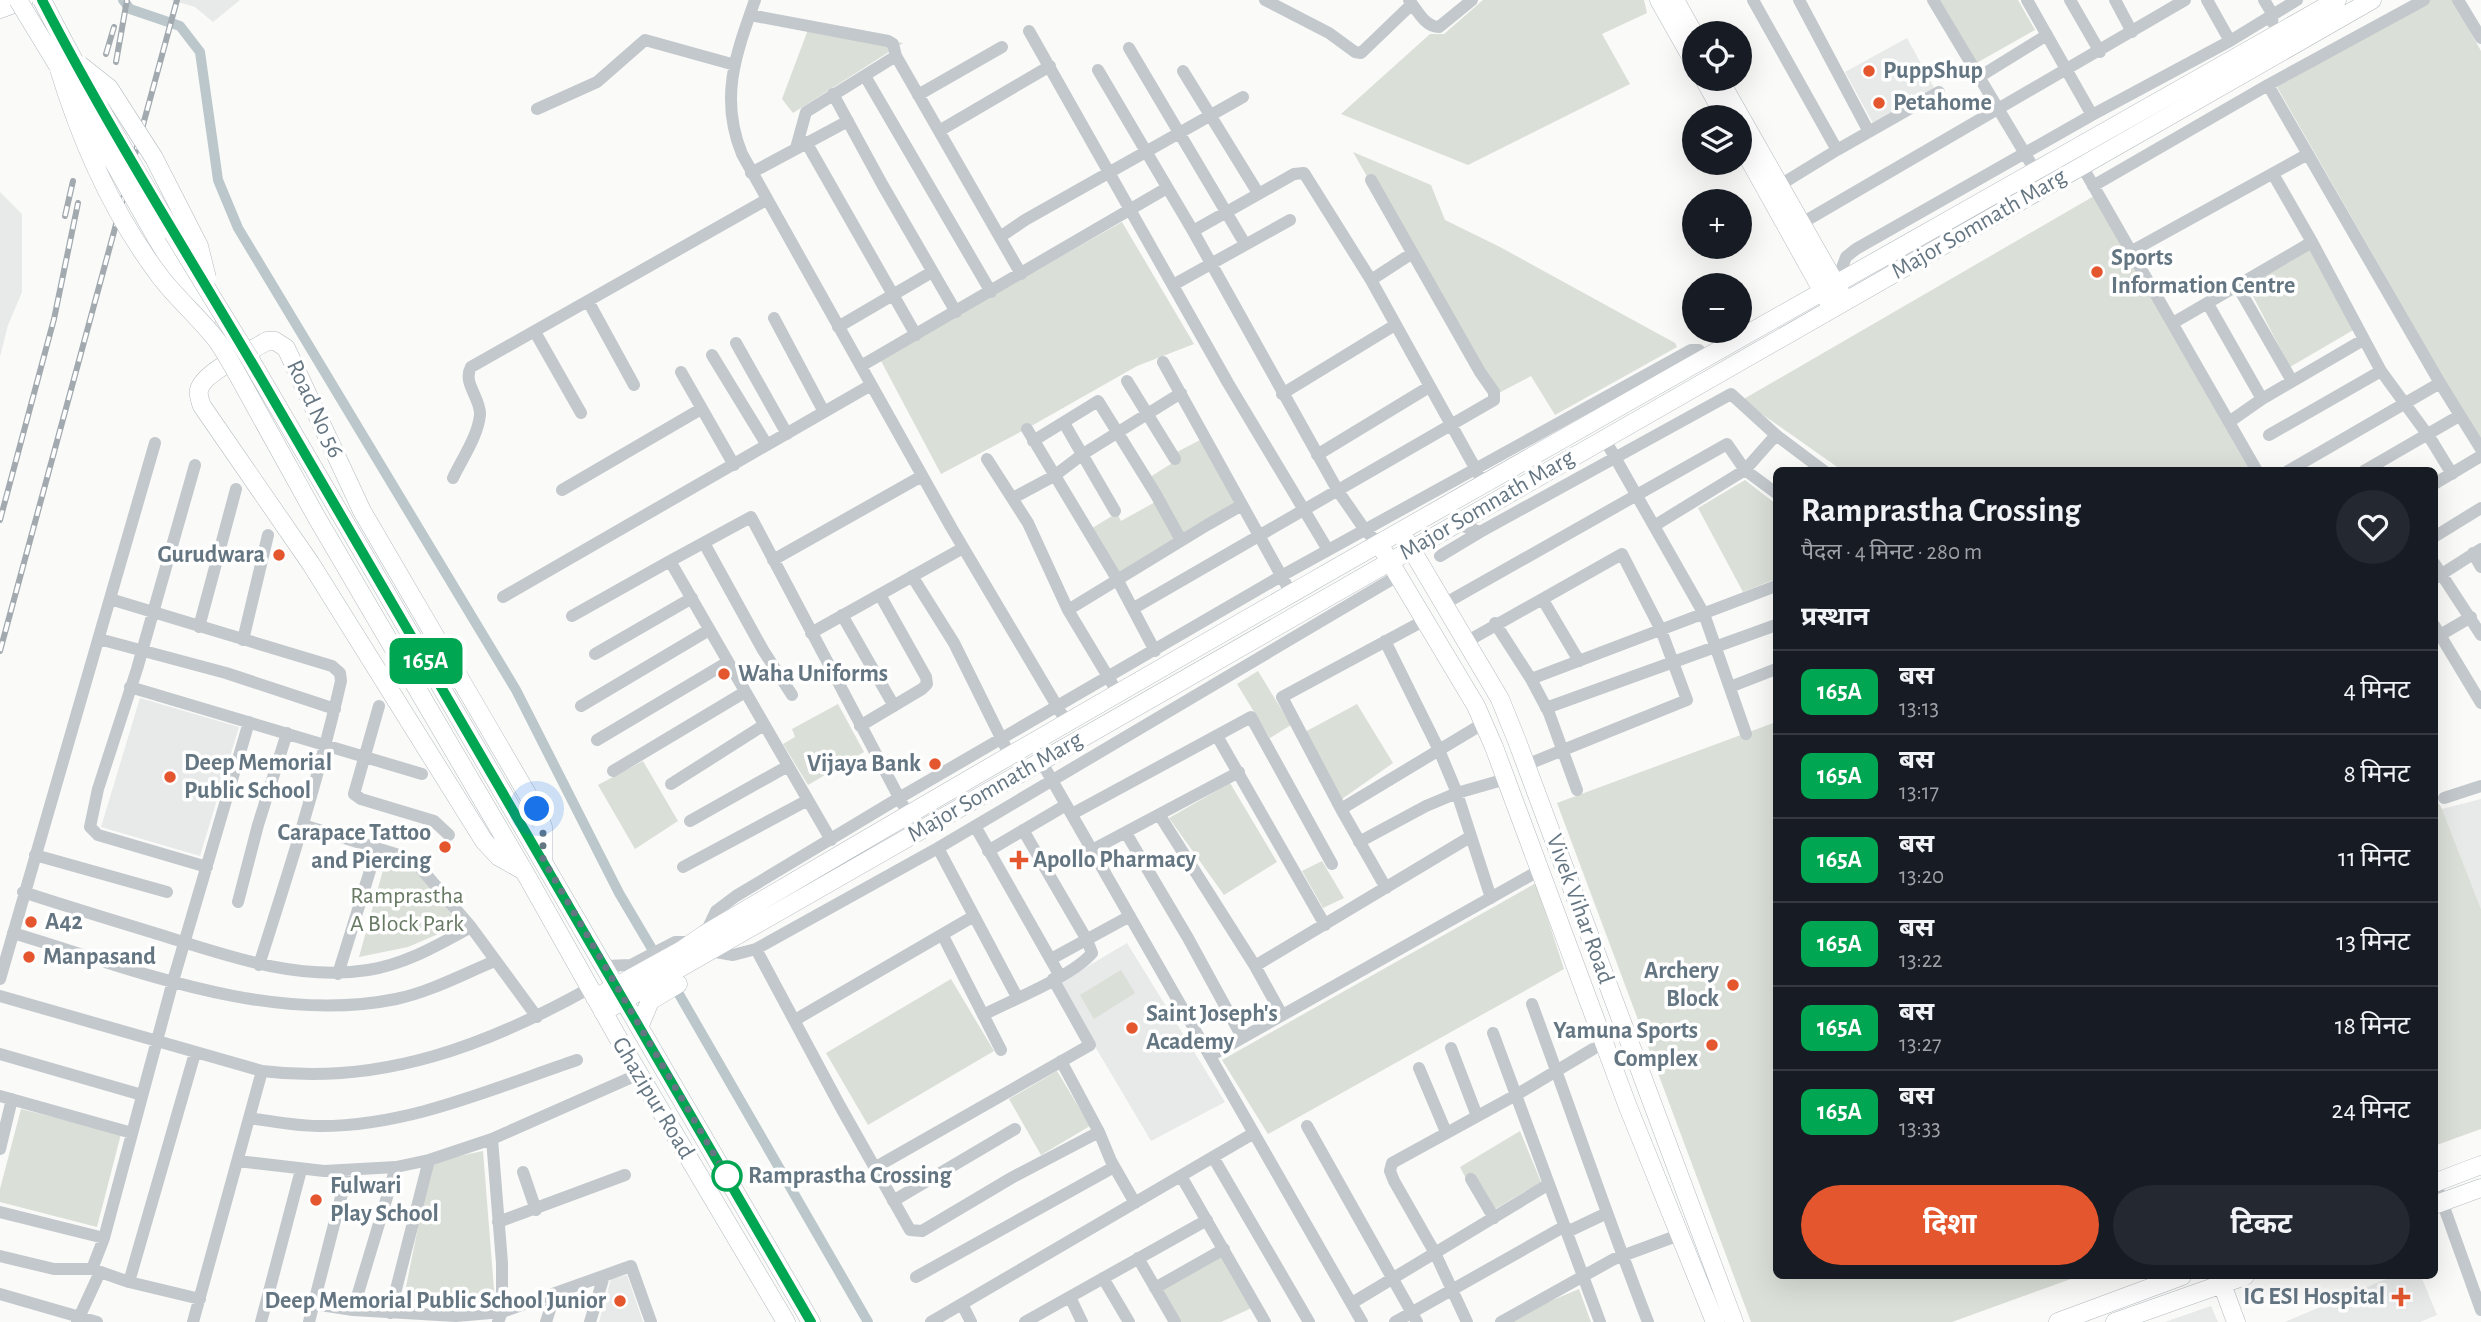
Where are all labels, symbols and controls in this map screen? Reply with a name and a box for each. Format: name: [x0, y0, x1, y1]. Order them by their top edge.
map controls: [1682, 21, 1752, 343]
button: locate: [1682, 21, 1752, 91]
place label: PuppShup: [1883, 59, 1983, 83]
marker: PuppShup: [1861, 63, 1877, 79]
place label: Petahome: [1893, 91, 1992, 115]
marker: Petahome: [1871, 95, 1887, 111]
button: layers: [1682, 105, 1752, 175]
street label: Major Somnath Marg: [1888, 164, 2071, 284]
button: +: [1682, 189, 1752, 259]
place label: Sports Information Centre: [2111, 246, 2295, 298]
marker: Sports Information Centre: [2089, 264, 2105, 280]
button: −: [1682, 273, 1752, 343]
street label: Road No 56: [282, 356, 348, 462]
street label: Major Somnath Marg: [1396, 445, 1579, 565]
button: heart: [2336, 490, 2410, 564]
text: Ramprastha Crossing: [1801, 495, 2081, 528]
text: पैदल · 4 मिनट · 280 m: [1801, 541, 1982, 564]
place label: Gurudwara: [158, 543, 265, 567]
marker: Gurudwara: [271, 547, 287, 563]
text: प्रस्थान: [1801, 604, 1869, 630]
line badge: 165A: [377, 638, 475, 684]
text: 165A: [404, 649, 449, 673]
place label: Waha Uniforms: [738, 662, 888, 686]
text: बस: [1899, 663, 1934, 689]
marker: Waha Uniforms: [716, 666, 732, 682]
text: 4 मिनट: [2343, 677, 2410, 703]
text: 165A: [1817, 680, 1862, 704]
text: 13:13: [1899, 697, 1939, 720]
street label: Major Somnath Marg: [904, 727, 1087, 847]
text: बस: [1899, 747, 1934, 773]
place label: Deep Memorial Public School: [184, 751, 332, 803]
place label: Vijaya Bank: [807, 752, 921, 776]
marker: Vijaya Bank: [927, 756, 943, 772]
text: 8 मिनट: [2344, 761, 2410, 787]
text: 165A: [1817, 764, 1862, 788]
marker: Deep Memorial Public School: [162, 769, 178, 785]
text: 13:17: [1899, 781, 1939, 804]
your location: [519, 791, 554, 826]
place label: Carapace Tattoo and Piercing: [277, 821, 432, 873]
street label: Vivek Vihar Road: [1542, 831, 1618, 987]
text: बस: [1899, 831, 1934, 857]
marker: Carapace Tattoo and Piercing: [437, 839, 453, 855]
text: 11 मिनट: [2338, 845, 2410, 871]
place label: Apollo Pharmacy: [1033, 848, 1196, 872]
text: 165A: [1817, 848, 1862, 872]
marker: Apollo Pharmacy: [1011, 852, 1027, 868]
text: 13:20: [1899, 865, 1944, 888]
park label: Ramprastha A Block Park: [350, 884, 464, 936]
place label: A42: [45, 910, 83, 934]
marker: A42: [23, 914, 39, 930]
text: बस: [1899, 915, 1934, 941]
text: 13 मिनट: [2336, 929, 2410, 955]
text: 165A: [1817, 932, 1862, 956]
place label: Manpasand: [43, 945, 156, 969]
marker: Manpasand: [21, 949, 37, 965]
text: 13:22: [1899, 949, 1943, 972]
place label: Archery Block: [1644, 959, 1719, 1011]
marker: Archery Block: [1725, 977, 1741, 993]
text: बस: [1899, 999, 1934, 1025]
place label: Saint Joseph's Academy: [1146, 1002, 1278, 1054]
text: 18 मिनट: [2335, 1013, 2410, 1039]
text: 165A: [1817, 1016, 1862, 1040]
place label: Yamuna Sports Complex: [1553, 1019, 1698, 1071]
marker: Saint Joseph's Academy: [1124, 1020, 1140, 1036]
street label: Ghazipur Road: [607, 1033, 699, 1163]
text: 13:27: [1899, 1033, 1942, 1056]
marker: Yamuna Sports Complex: [1704, 1037, 1720, 1053]
text: बस: [1899, 1083, 1934, 1109]
text: 24 मिनट: [2332, 1097, 2410, 1123]
text: 165A: [1817, 1100, 1862, 1124]
text: 13:33: [1899, 1117, 1941, 1140]
marker: Ramprastha Crossing: [712, 1161, 742, 1191]
place label: Ramprastha Crossing: [748, 1164, 953, 1188]
place label: Fulwari Play School: [330, 1174, 439, 1226]
button: दिशा: [1801, 1185, 2099, 1265]
button: टिकट: [2113, 1185, 2410, 1265]
marker: Fulwari Play School: [308, 1192, 324, 1208]
place label: IG ESI Hospital: [2243, 1285, 2385, 1309]
marker: IG ESI Hospital: [2391, 1287, 2411, 1307]
place label: Deep Memorial Public School Junior: [264, 1289, 607, 1313]
marker: Deep Memorial Public School Junior: [612, 1293, 628, 1309]

